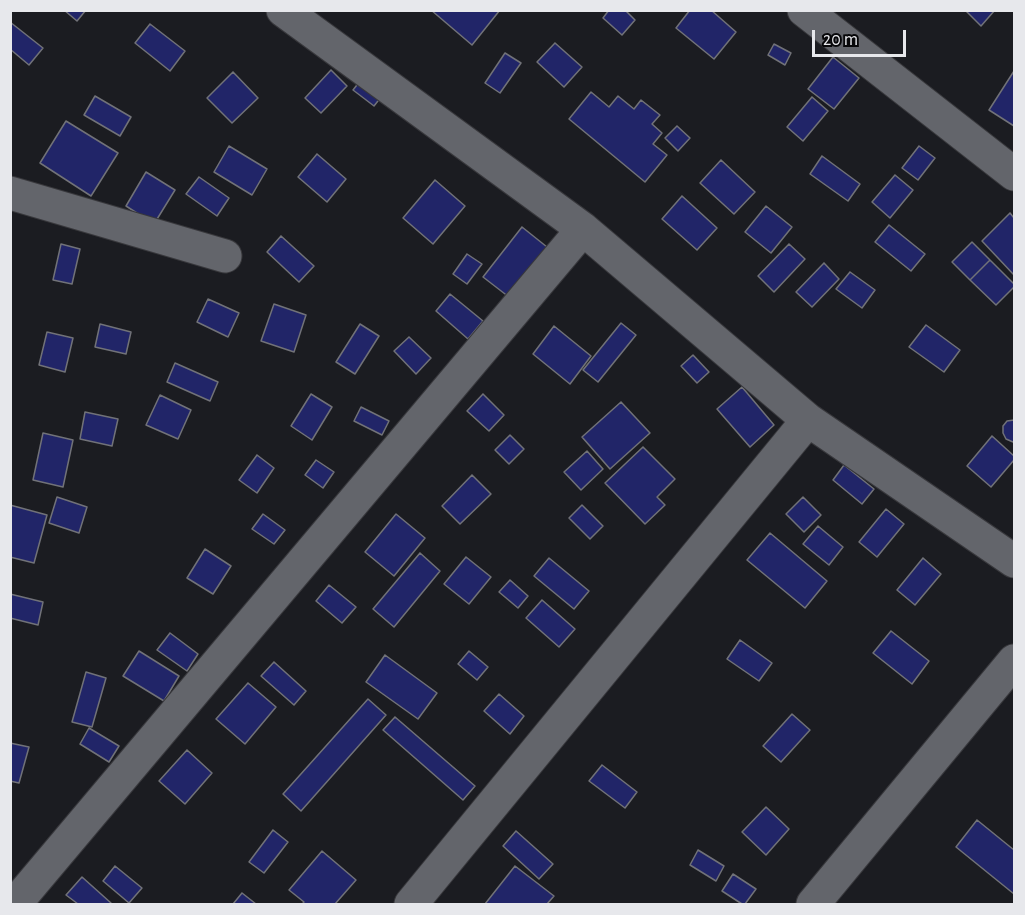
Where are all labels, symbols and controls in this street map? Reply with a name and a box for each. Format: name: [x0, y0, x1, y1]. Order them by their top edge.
scale bar: [815, 18, 910, 56]
text: 20 m: [823, 31, 858, 49]

